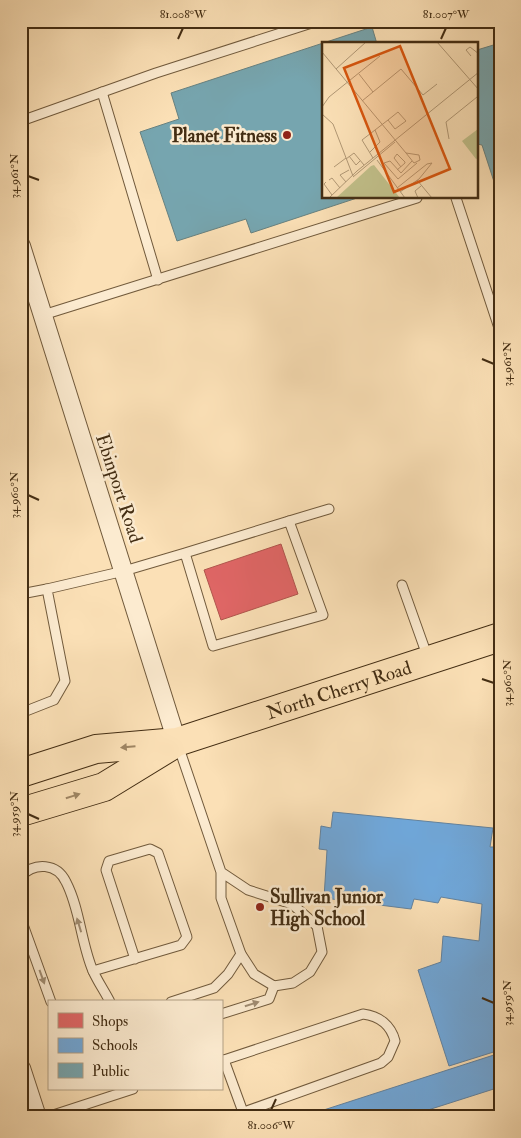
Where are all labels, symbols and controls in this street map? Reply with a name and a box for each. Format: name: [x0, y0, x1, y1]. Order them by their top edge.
text: 81.008°W: [160, 7, 207, 22]
text: 81.007°W: [423, 7, 470, 22]
inset map: [322, 42, 478, 199]
place label: Planet Fitness: [172, 124, 277, 148]
marker: Planet Fitness: [281, 129, 293, 141]
text: 34.961°N: [7, 153, 22, 199]
text: 34.961°N: [500, 341, 515, 387]
street label: Ebinport Road: [89, 431, 148, 547]
text: 34.960°N: [7, 471, 22, 518]
street label: North Cherry Road: [263, 655, 415, 725]
text: 34.960°N: [500, 659, 515, 706]
one-way arrow: [120, 743, 136, 751]
text: 34.959°N: [7, 791, 22, 837]
one-way arrow: [66, 792, 81, 800]
place label: Sullivan Junior High School: [270, 885, 384, 932]
marker: Sullivan Junior High School: [254, 901, 266, 913]
one-way arrow: [75, 917, 83, 932]
one-way arrow: [39, 969, 46, 984]
text: 34.959°N: [500, 980, 515, 1026]
legend: [48, 1000, 222, 1090]
one-way arrow: [244, 1000, 259, 1008]
text: Shops: [92, 1012, 128, 1032]
text: Schools: [92, 1036, 138, 1055]
text: Public: [92, 1062, 130, 1081]
text: 81.006°W: [247, 1118, 295, 1133]

